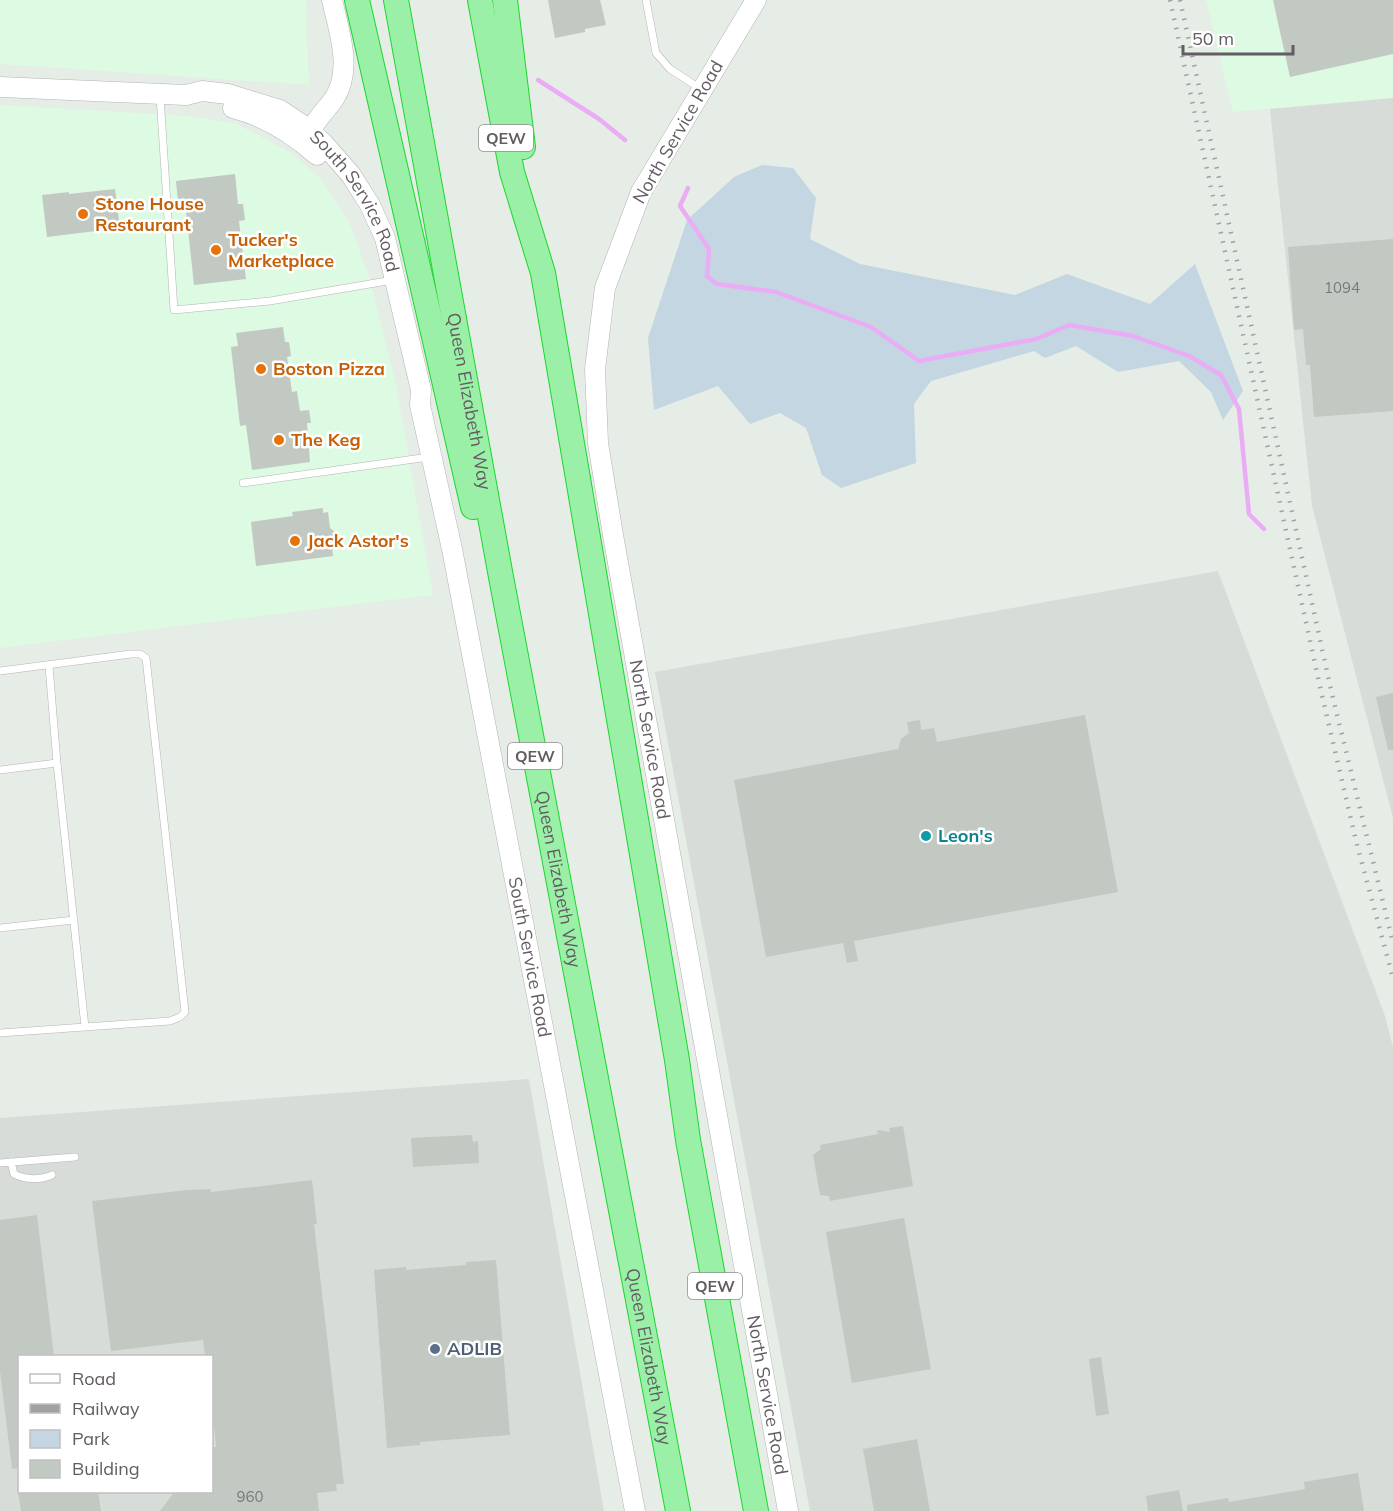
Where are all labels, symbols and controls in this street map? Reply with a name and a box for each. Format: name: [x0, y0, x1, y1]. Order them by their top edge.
scale bar: [1183, 18, 1292, 56]
text: 50 m: [1192, 27, 1234, 50]
street label: North Service Road: [627, 56, 728, 207]
street label: South Service Road: [305, 125, 405, 274]
road number: QEW: [479, 125, 533, 151]
place label: Stone House Restaurant: [95, 192, 204, 236]
marker: Stone House Restaurant: [76, 207, 90, 221]
place label: Tucker's Marketplace: [228, 228, 334, 272]
marker: Tucker's Marketplace: [209, 243, 223, 257]
house number: 1094: [1324, 278, 1360, 297]
street label: Queen Elizabeth Way: [442, 311, 497, 492]
place label: Boston Pizza: [273, 357, 385, 380]
marker: Boston Pizza: [254, 362, 268, 376]
place label: The Keg: [291, 428, 361, 451]
marker: The Keg: [272, 433, 286, 447]
place label: Jack Astor's: [307, 529, 409, 552]
marker: Jack Astor's: [288, 534, 302, 548]
street label: North Service Road: [625, 658, 676, 821]
road number: QEW: [508, 743, 562, 769]
street label: Queen Elizabeth Way: [531, 789, 587, 970]
place label: Leon's: [938, 824, 993, 847]
marker: Leon's: [919, 829, 933, 843]
street label: South Service Road: [504, 875, 557, 1039]
street label: Queen Elizabeth Way: [621, 1266, 677, 1447]
road number: QEW: [688, 1273, 742, 1299]
street label: North Service Road: [742, 1313, 793, 1477]
place label: ADLIB: [447, 1337, 502, 1360]
marker: ADLIB: [428, 1342, 442, 1356]
legend: [18, 1355, 213, 1493]
text: Road: [72, 1367, 116, 1390]
text: Railway: [72, 1397, 140, 1420]
text: Park: [72, 1427, 111, 1450]
text: Building: [72, 1457, 140, 1480]
house number: 960: [236, 1487, 264, 1506]

